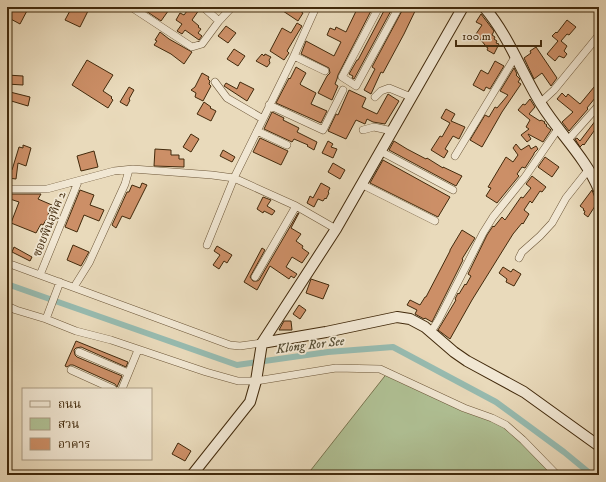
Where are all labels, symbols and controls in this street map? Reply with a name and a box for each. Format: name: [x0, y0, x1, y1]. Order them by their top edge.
scale bar: [456, 22, 541, 48]
text: 100 m: [462, 29, 491, 44]
street label: ซอยพินอุทิศ 2: [30, 189, 69, 259]
water label: Klong Ror See: [274, 333, 346, 357]
legend: [22, 388, 152, 460]
text: ถนน: [58, 397, 81, 412]
text: สวน: [58, 417, 80, 432]
text: อาคาร: [58, 437, 90, 452]

